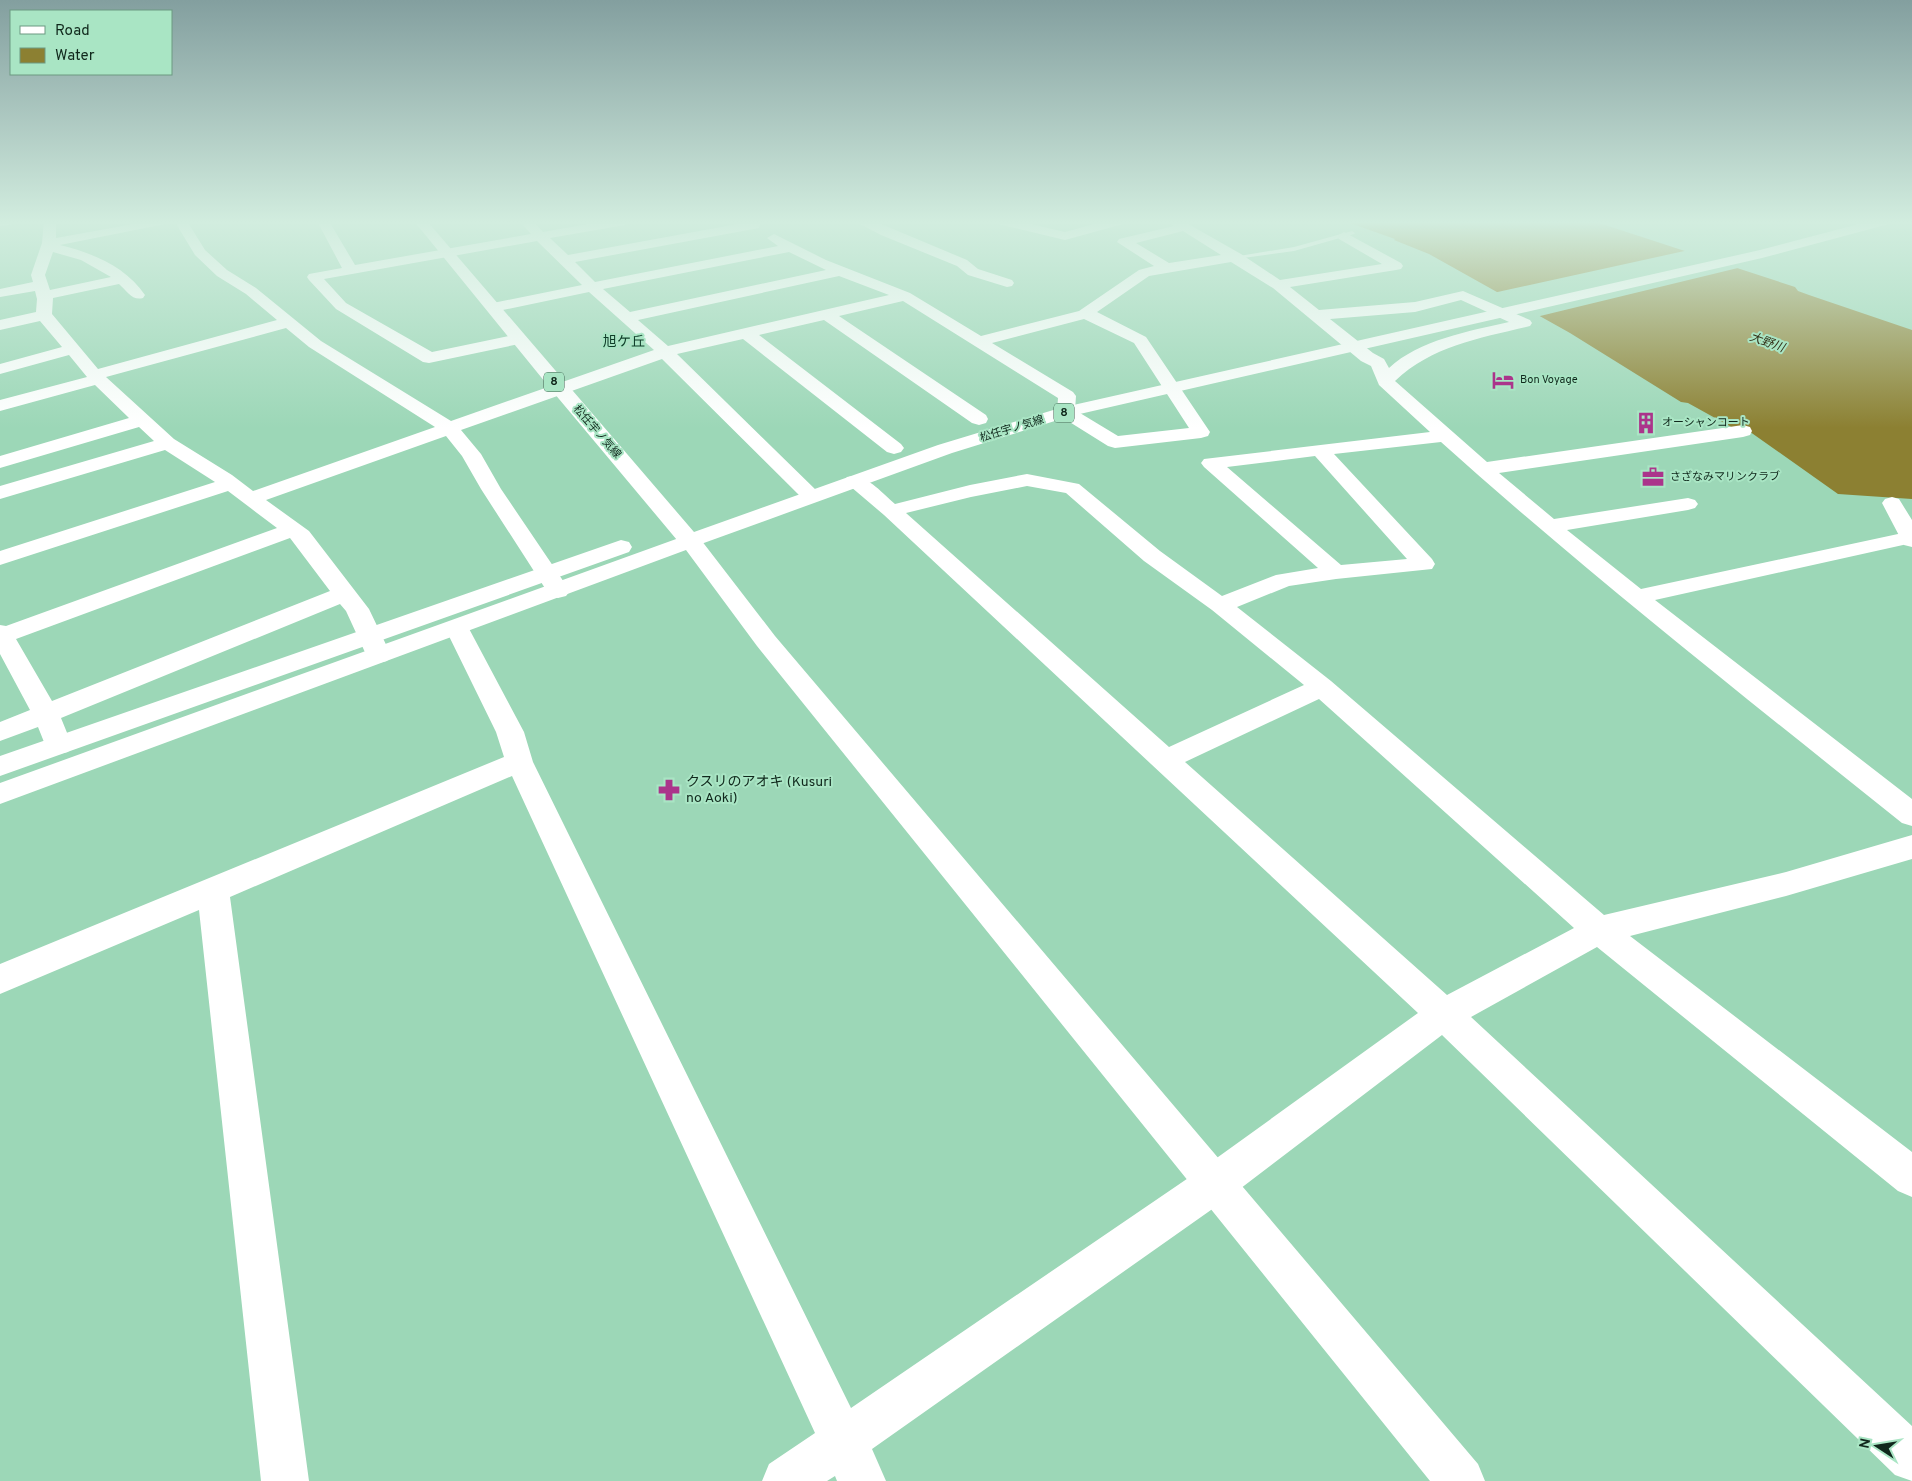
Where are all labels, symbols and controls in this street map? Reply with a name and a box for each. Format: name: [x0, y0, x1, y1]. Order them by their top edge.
legend: [10, 10, 172, 75]
text: Road: [55, 22, 90, 41]
text: Water: [55, 47, 95, 66]
water label: 大野川: [1747, 329, 1789, 357]
district label: 旭ケ丘: [603, 334, 645, 351]
hotel icon: Bon Voyage: [1490, 367, 1516, 393]
road number: 8: [544, 372, 564, 392]
place label: Bon Voyage: [1520, 373, 1578, 387]
street label: 松任宇ノ気線: [570, 403, 624, 461]
road number: 8: [1054, 403, 1074, 422]
building icon: オーシャンコート: [1633, 410, 1659, 436]
street label: 松任宇ノ気線: [978, 413, 1046, 445]
place label: オーシャンコート: [1662, 416, 1750, 430]
office icon: さざなみマリンクラブ: [1640, 464, 1666, 490]
place label: さざなみマリンクラブ: [1670, 470, 1780, 484]
place label: クスリのアオキ (Kusuri no Aoki): [686, 774, 832, 807]
pharmacy icon: クスリのアオキ (Kusuri no Aoki): [656, 777, 682, 803]
north arrow: [1852, 1421, 1902, 1471]
text: N: [1856, 1437, 1875, 1450]

